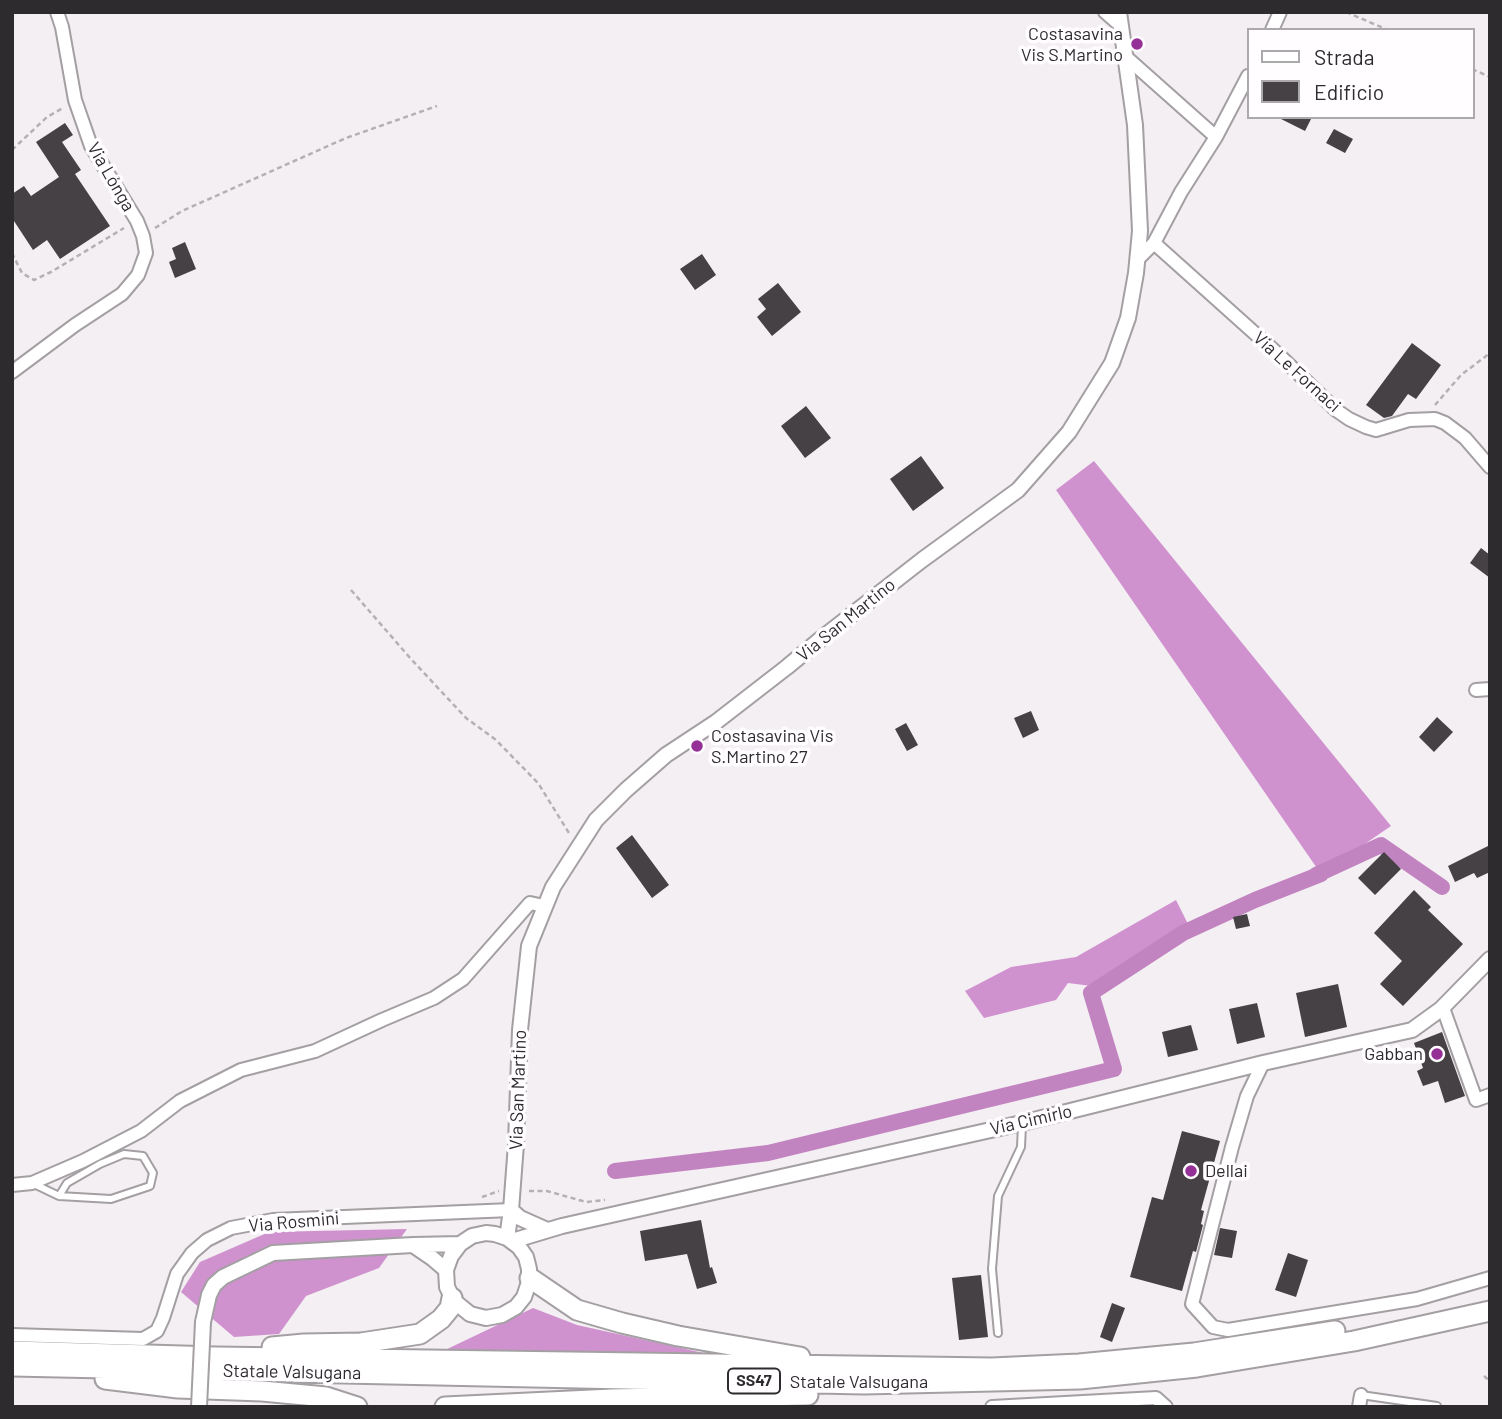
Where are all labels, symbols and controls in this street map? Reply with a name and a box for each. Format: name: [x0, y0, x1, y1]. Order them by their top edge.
place label: Costasavina Vis S.Martino: [1021, 23, 1123, 66]
legend: [1246, 28, 1474, 119]
marker: Costasavina Vis S.Martino: [1129, 36, 1145, 52]
text: Strada: [1314, 44, 1374, 69]
text: Edificio: [1314, 79, 1384, 104]
street label: Via Lónga: [83, 139, 139, 215]
street label: Via Le Fornaci: [1249, 327, 1345, 417]
street label: Via San Martino: [792, 574, 900, 666]
place label: Costasavina Vis S.Martino 27: [711, 725, 833, 768]
marker: Costasavina Vis S.Martino 27: [689, 738, 705, 754]
street label: Via San Martino: [505, 1029, 531, 1151]
place label: Gabban: [1364, 1043, 1423, 1065]
marker: Gabban: [1429, 1046, 1445, 1062]
street label: Via Cimirlo: [988, 1100, 1074, 1140]
place label: Dellai: [1205, 1160, 1248, 1182]
marker: Dellai: [1183, 1163, 1199, 1179]
street label: Via Rosmini: [248, 1207, 340, 1237]
street label: Statale Valsugana: [223, 1360, 361, 1384]
road number: SS47: [728, 1368, 780, 1394]
street label: Statale Valsugana: [790, 1371, 928, 1393]

